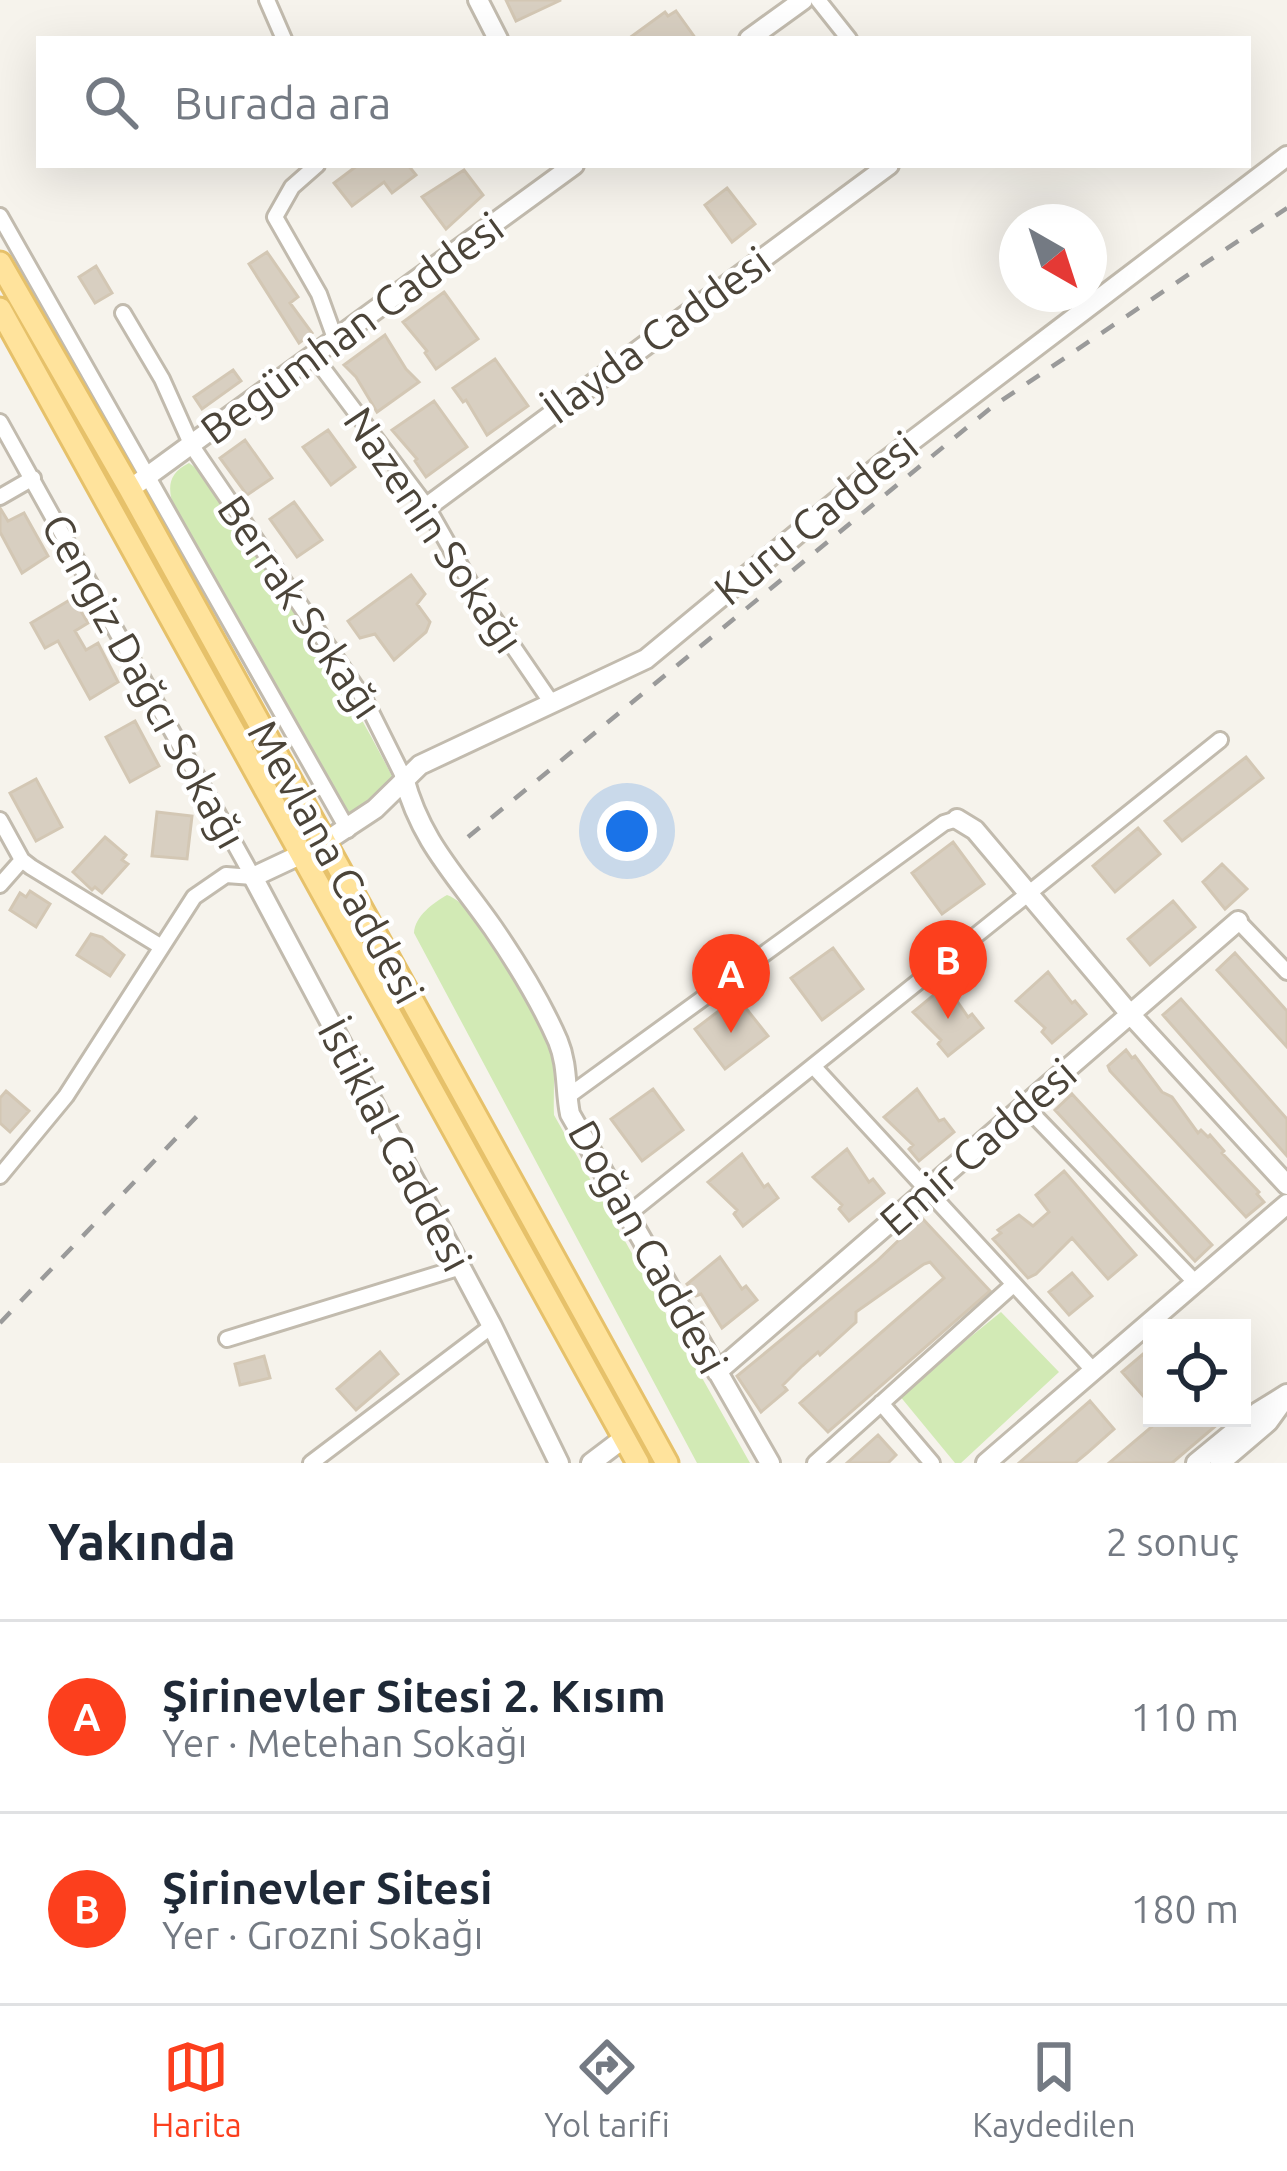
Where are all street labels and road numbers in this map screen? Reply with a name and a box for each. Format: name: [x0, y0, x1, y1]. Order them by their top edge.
street label: Begümhan Caddesi: [192, 202, 512, 453]
street label: İlayda Caddesi: [535, 237, 779, 432]
street label: Nazenin Sokağı: [335, 398, 534, 661]
street label: Kuru Caddesi: [705, 422, 926, 614]
street label: Berrak Sokağı: [209, 487, 392, 727]
street label: Cengiz Dağcı Sokağı: [33, 506, 256, 856]
street label: Mevlana Caddesi: [239, 712, 434, 1011]
street label: İstiklal Caddesi: [309, 1011, 482, 1279]
street label: Emir Caddesi: [870, 1049, 1085, 1244]
street label: Doğan Caddesi: [560, 1112, 737, 1381]

